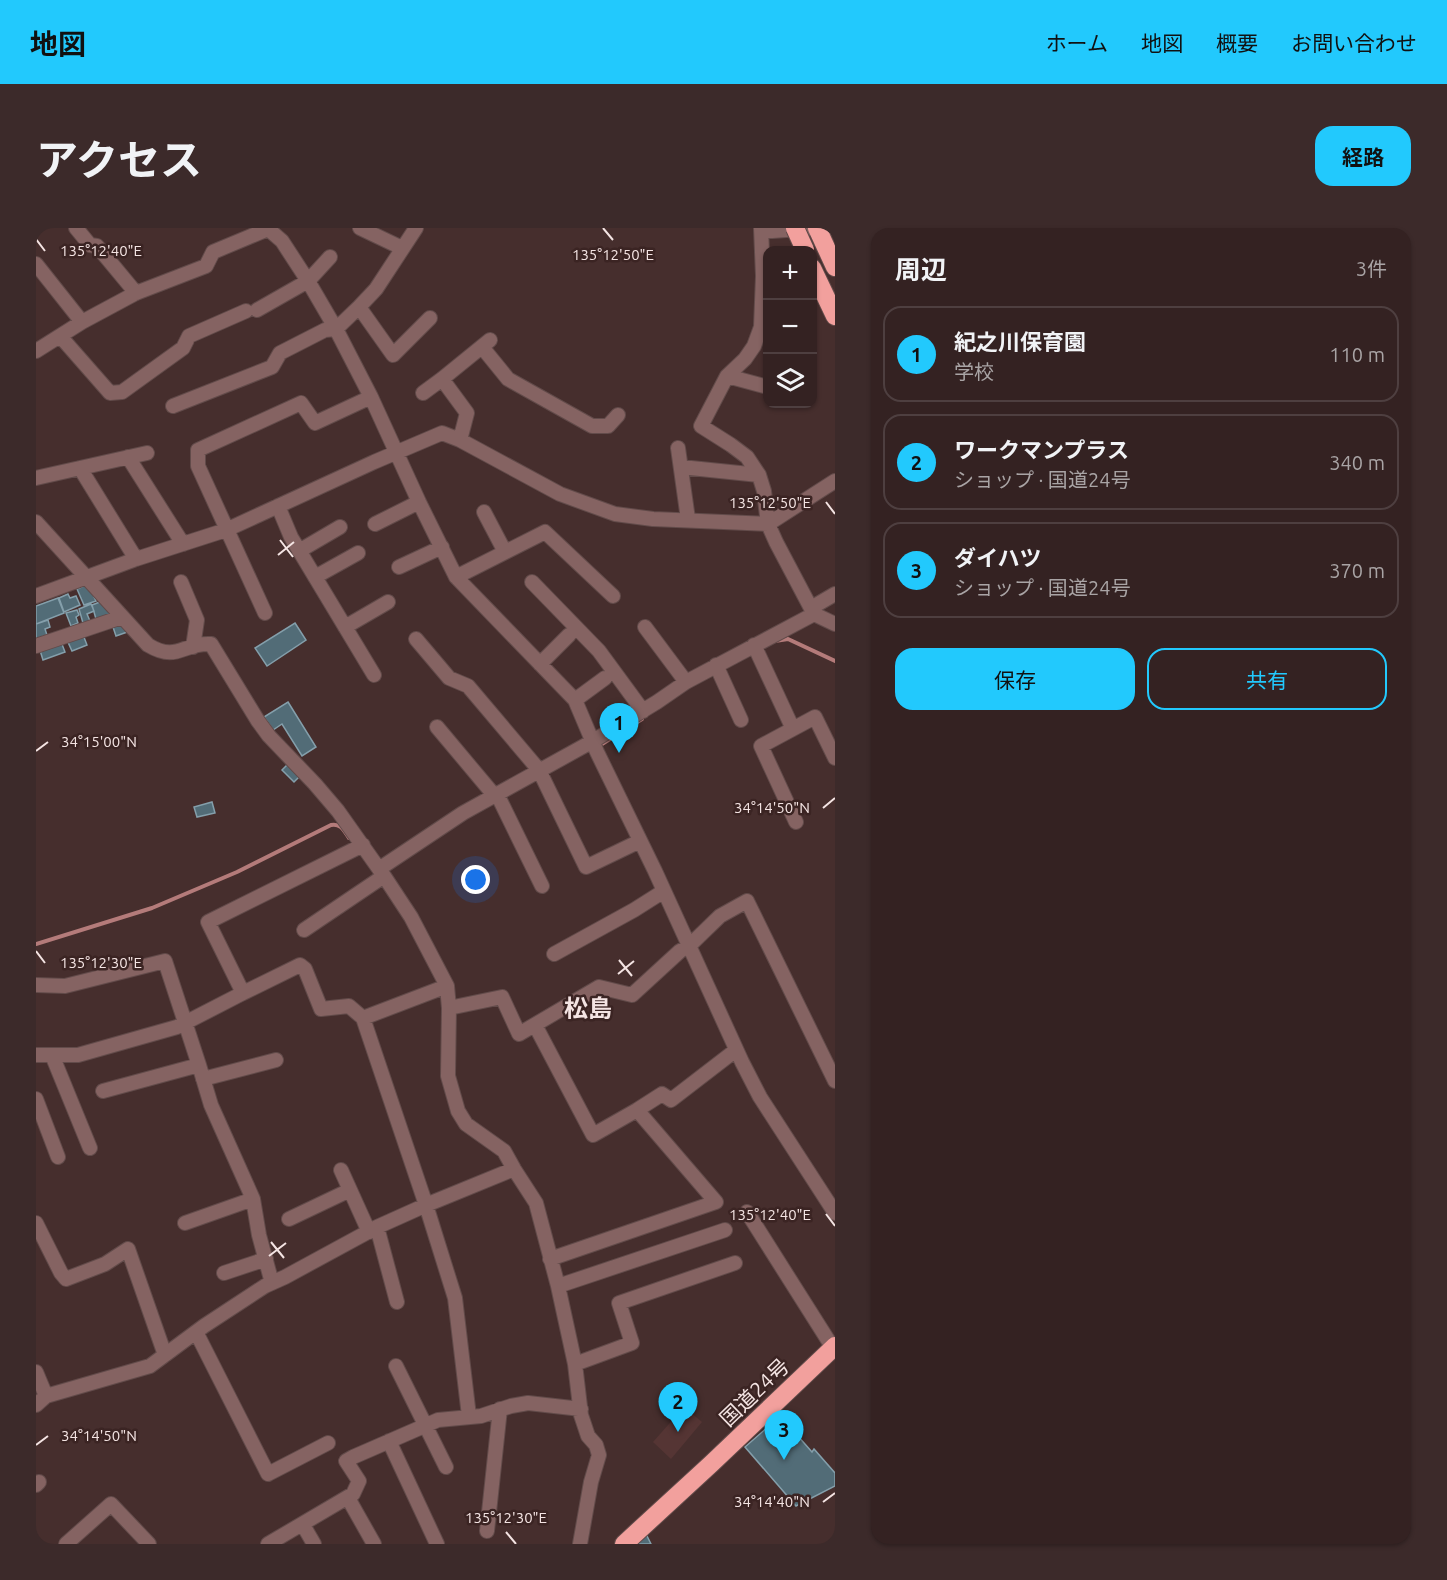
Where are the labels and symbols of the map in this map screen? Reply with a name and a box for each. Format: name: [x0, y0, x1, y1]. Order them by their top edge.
text: 135°12'40"E: [60, 242, 142, 259]
text: 135°12'50"E: [572, 246, 654, 263]
text: 135°12'50"E: [729, 494, 811, 511]
pin: 1: [600, 704, 638, 753]
text: 34°15'00"N: [61, 733, 137, 750]
text: 34°14'50"N: [734, 799, 810, 816]
your location: [461, 865, 490, 894]
text: 135°12'30"E: [60, 954, 142, 971]
district label: 松島: [564, 995, 612, 1022]
text: 135°12'40"E: [729, 1206, 811, 1223]
street label: 国道24号: [714, 1353, 794, 1431]
pin: 2: [658, 1382, 698, 1432]
pin: 3: [764, 1410, 804, 1460]
text: 34°14'50"N: [61, 1427, 137, 1444]
text: 34°14'40"N: [734, 1493, 810, 1510]
text: 135°12'30"E: [465, 1509, 547, 1526]

